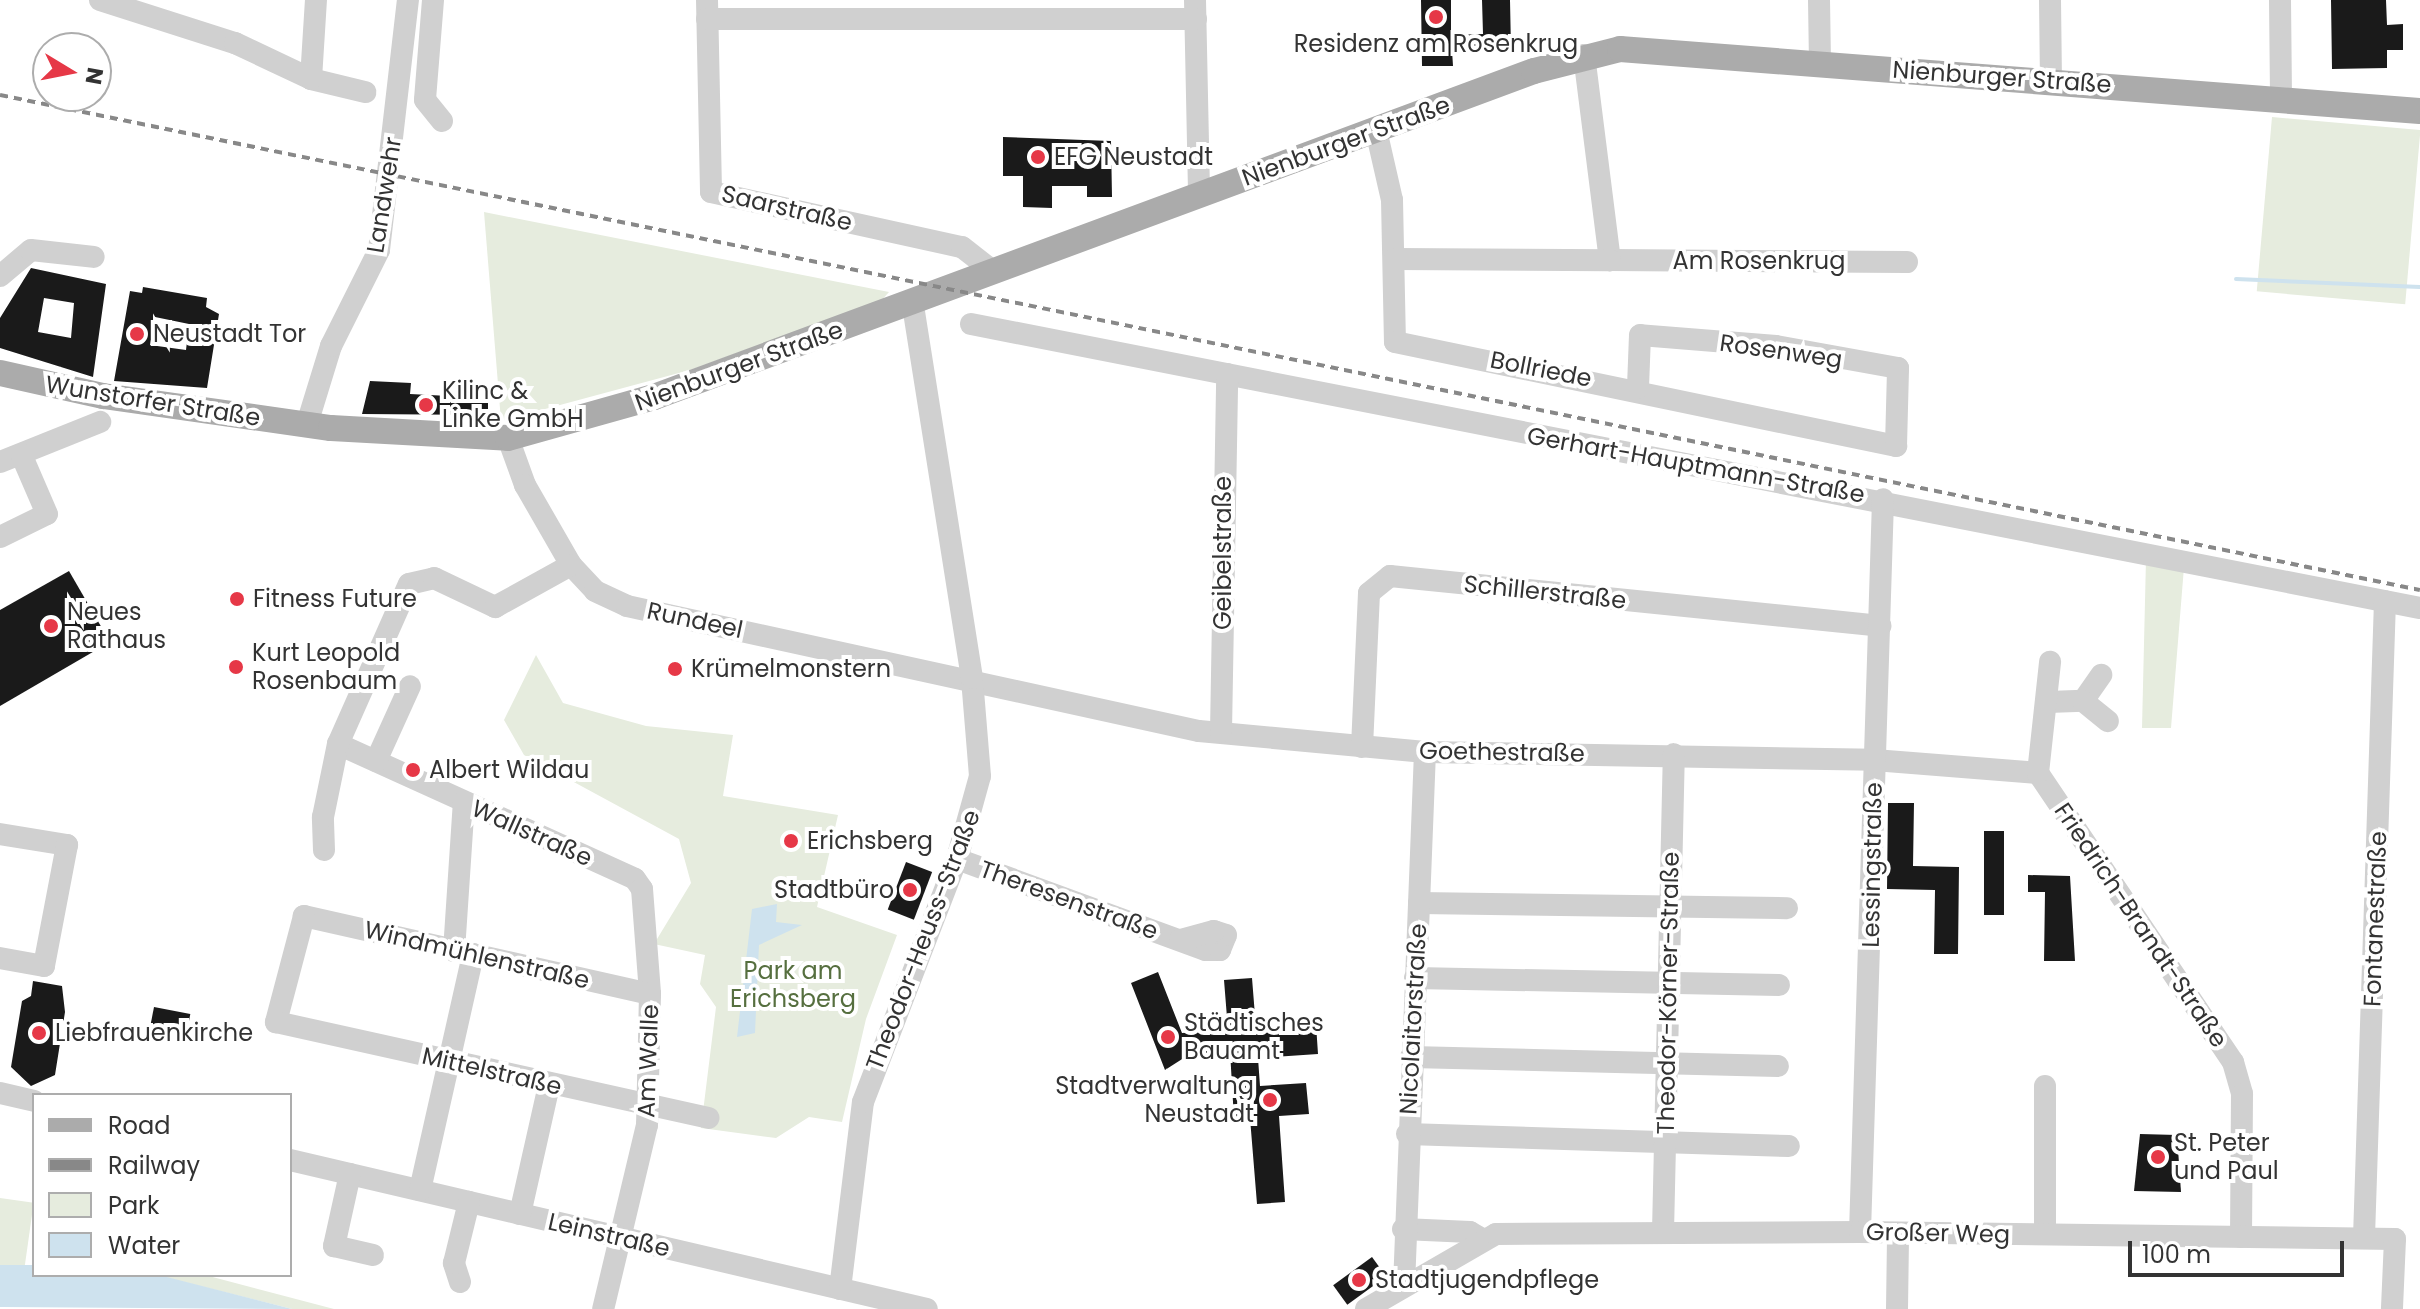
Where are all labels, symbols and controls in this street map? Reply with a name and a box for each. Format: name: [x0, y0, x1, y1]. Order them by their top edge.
marker: Residenz am Rosenkrug: [1427, 8, 1445, 26]
place label: Residenz am Rosenkrug: [1294, 30, 1578, 58]
north arrow: [32, 32, 112, 112]
street label: Nienburger Straße: [1892, 55, 2112, 99]
text: N: [77, 65, 111, 87]
street label: Nienburger Straße: [1238, 90, 1454, 192]
street label: Landwehr: [361, 135, 407, 255]
place label: EFG Neustadt: [1054, 143, 1213, 171]
marker: EFG Neustadt: [1029, 148, 1047, 166]
street label: Saarstraße: [719, 179, 855, 237]
street label: Am Rosenkrug: [1673, 247, 1845, 275]
street label: Nienburger Straße: [631, 315, 847, 417]
place label: Neustadt Tor: [153, 320, 306, 348]
marker: Neustadt Tor: [128, 325, 146, 343]
street label: Rosenweg: [1718, 328, 1844, 374]
street label: Bollriede: [1488, 345, 1594, 393]
street label: Wunstorfer Straße: [44, 370, 262, 432]
place label: Kilinc & Linke GmbH: [442, 377, 584, 433]
marker: Kilinc & Linke GmbH: [417, 396, 435, 414]
street label: Gerhart-Hauptmann-Straße: [1525, 421, 1867, 509]
street label: Geibelstraße: [1209, 476, 1237, 630]
street label: Schillerstraße: [1462, 569, 1628, 615]
place label: Fitness Future: [253, 585, 417, 613]
marker: Fitness Future: [228, 590, 246, 608]
street label: Rundeel: [644, 596, 746, 644]
place label: Neues Rathaus: [67, 598, 166, 654]
marker: Neues Rathaus: [42, 617, 60, 635]
place label: Kurt Leopold Rosenbaum: [252, 639, 400, 695]
place label: Krümelmonstern: [691, 655, 891, 683]
marker: Kurt Leopold Rosenbaum: [227, 658, 245, 676]
marker: Krümelmonstern: [666, 660, 684, 678]
street label: Goethestraße: [1419, 736, 1585, 768]
place label: Albert Wildau: [429, 756, 589, 784]
marker: Albert Wildau: [404, 761, 422, 779]
street label: Lessingstraße: [1856, 782, 1888, 948]
street label: Wallstraße: [467, 794, 597, 872]
street label: Friedrich-Brandt-Straße: [2048, 797, 2234, 1053]
street label: Theodor-Heuss-Straße: [860, 806, 986, 1074]
place label: Erichsberg: [807, 827, 933, 855]
street label: Fontanestraße: [2358, 831, 2392, 1007]
marker: Erichsberg: [782, 832, 800, 850]
street label: Theodor-Körner-Straße: [1651, 851, 1685, 1135]
street label: Theresenstraße: [976, 854, 1162, 946]
place label: Stadtbüro: [774, 876, 894, 904]
marker: Stadtbüro: [901, 881, 919, 899]
street label: Windmühlenstraße: [362, 915, 592, 995]
street label: Nicolaitorstraße: [1394, 923, 1432, 1115]
park label: Park am Erichsberg: [730, 957, 856, 1013]
street label: Am Walle: [632, 1004, 664, 1118]
place label: Städtisches Bauamt: [1184, 1009, 1324, 1065]
place label: Liebfrauenkirche: [55, 1019, 253, 1047]
marker: Liebfrauenkirche: [30, 1024, 48, 1042]
marker: Städtisches Bauamt: [1159, 1028, 1177, 1046]
street label: Mittelstraße: [419, 1041, 565, 1101]
place label: Stadtverwaltung Neustadt: [1055, 1072, 1254, 1128]
marker: Stadtverwaltung Neustadt: [1261, 1091, 1279, 1109]
legend: [32, 1093, 292, 1277]
text: Road: [108, 1109, 170, 1142]
place label: St. Peter und Paul: [2174, 1129, 2279, 1185]
marker: St. Peter und Paul: [2149, 1148, 2167, 1166]
text: Railway: [108, 1149, 200, 1182]
text: Park: [108, 1189, 159, 1222]
street label: Leinstraße: [545, 1207, 673, 1263]
street label: Großer Weg: [1866, 1217, 2010, 1249]
scale bar: [2132, 1225, 2348, 1275]
text: Water: [108, 1229, 180, 1262]
text: 100 m: [2142, 1238, 2211, 1271]
place label: Stadtjugendpflege: [1375, 1266, 1599, 1294]
marker: Stadtjugendpflege: [1350, 1271, 1368, 1289]

